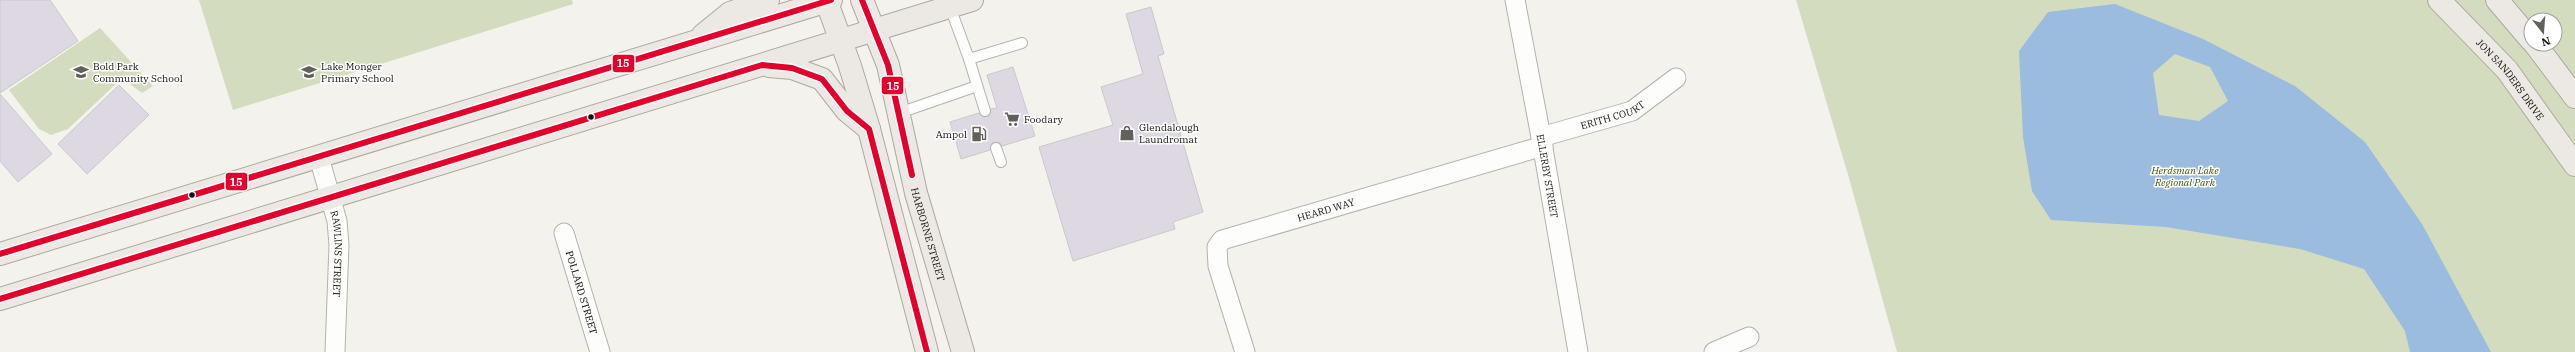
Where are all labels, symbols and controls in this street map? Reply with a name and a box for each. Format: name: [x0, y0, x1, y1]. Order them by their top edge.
north arrow: [2523, 12, 2563, 52]
street label: JON SANDERS DRIVE: [2473, 36, 2547, 122]
line badge: 15: [612, 54, 635, 73]
text: 15: [616, 56, 630, 70]
place label: Bold Park Community School: [93, 60, 183, 85]
place label: Lake Monger Primary School: [321, 60, 394, 85]
school or university icon: Bold Park Community School: [72, 63, 90, 81]
school or university icon: Lake Monger Primary School: [300, 63, 318, 81]
line badge: 15: [881, 76, 904, 95]
text: 15: [886, 79, 900, 93]
street label: ERITH COURT: [1579, 97, 1647, 132]
supermarket icon: Foodary: [1003, 110, 1021, 128]
unlabelled marker: [586, 112, 596, 122]
place label: Foodary: [1024, 113, 1064, 126]
place label: Glendalough Laundromat: [1139, 121, 1199, 146]
shop icon: Glendalough Laundromat: [1118, 124, 1136, 142]
fuel station icon: Ampol: [970, 125, 988, 143]
place label: Ampol: [936, 128, 967, 141]
street label: ELLERBY STREET: [1534, 133, 1561, 219]
park label: Herdsman Lake Regional Park: [2150, 164, 2219, 189]
line badge: 15: [225, 172, 248, 191]
text: 15: [229, 175, 243, 189]
street label: HARBORNE STREET: [908, 186, 948, 283]
unlabelled marker: [187, 190, 197, 200]
street label: HEARD WAY: [1296, 195, 1357, 224]
street label: RAWLINS STREET: [328, 209, 346, 298]
street label: POLLARD STREET: [563, 249, 601, 336]

